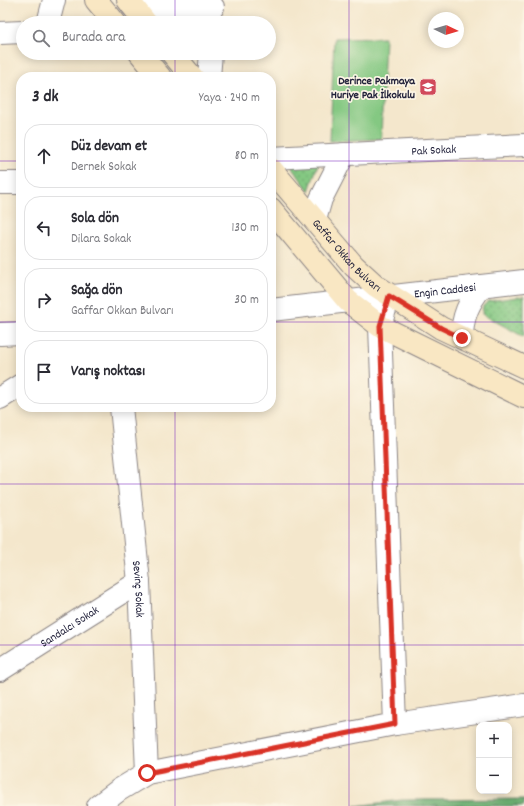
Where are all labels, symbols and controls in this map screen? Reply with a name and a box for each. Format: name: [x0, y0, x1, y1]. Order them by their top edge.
north arrow: [428, 12, 464, 48]
search box: [16, 16, 276, 60]
icon: search: [30, 27, 52, 49]
text: Burada ara: [62, 27, 125, 49]
place label: Derince Pakmaya Huriye Pak İlkokulu: [331, 73, 416, 104]
school or university icon: Derince Pakmaya Huriye Pak İlkokulu: [418, 77, 438, 97]
text: 3 dk: [32, 86, 58, 110]
text: Yaya · 240 m: [199, 89, 260, 108]
text: Düz devam et: [71, 136, 147, 158]
street label: Pak Sokak: [411, 141, 457, 161]
icon: ahead: [33, 145, 55, 167]
text: 80 m: [235, 147, 259, 166]
text: Dernek Sokak: [71, 158, 137, 177]
text: Sola dön: [71, 208, 119, 230]
street label: Gaffar Okkan Bulvarı: [307, 216, 384, 297]
icon: left: [33, 217, 55, 239]
text: 130 m: [231, 219, 259, 238]
text: Dilara Sokak: [71, 230, 131, 249]
text: Sağa dön: [71, 280, 122, 302]
street label: Engin Caddesi: [413, 280, 477, 304]
icon: right: [33, 289, 55, 311]
text: 30 m: [234, 291, 259, 310]
text: Gaffar Okkan Bulvarı: [71, 302, 174, 321]
route end: [453, 329, 471, 347]
icon: arrive: [33, 361, 55, 383]
text: Varış noktası: [71, 361, 145, 383]
street label: Sevinç Sokak: [127, 560, 147, 618]
street label: Sandalcı Sokak: [37, 602, 103, 652]
map controls: [476, 722, 512, 794]
button: +: [476, 722, 512, 758]
button: −: [476, 758, 512, 794]
route start: [138, 764, 156, 782]

